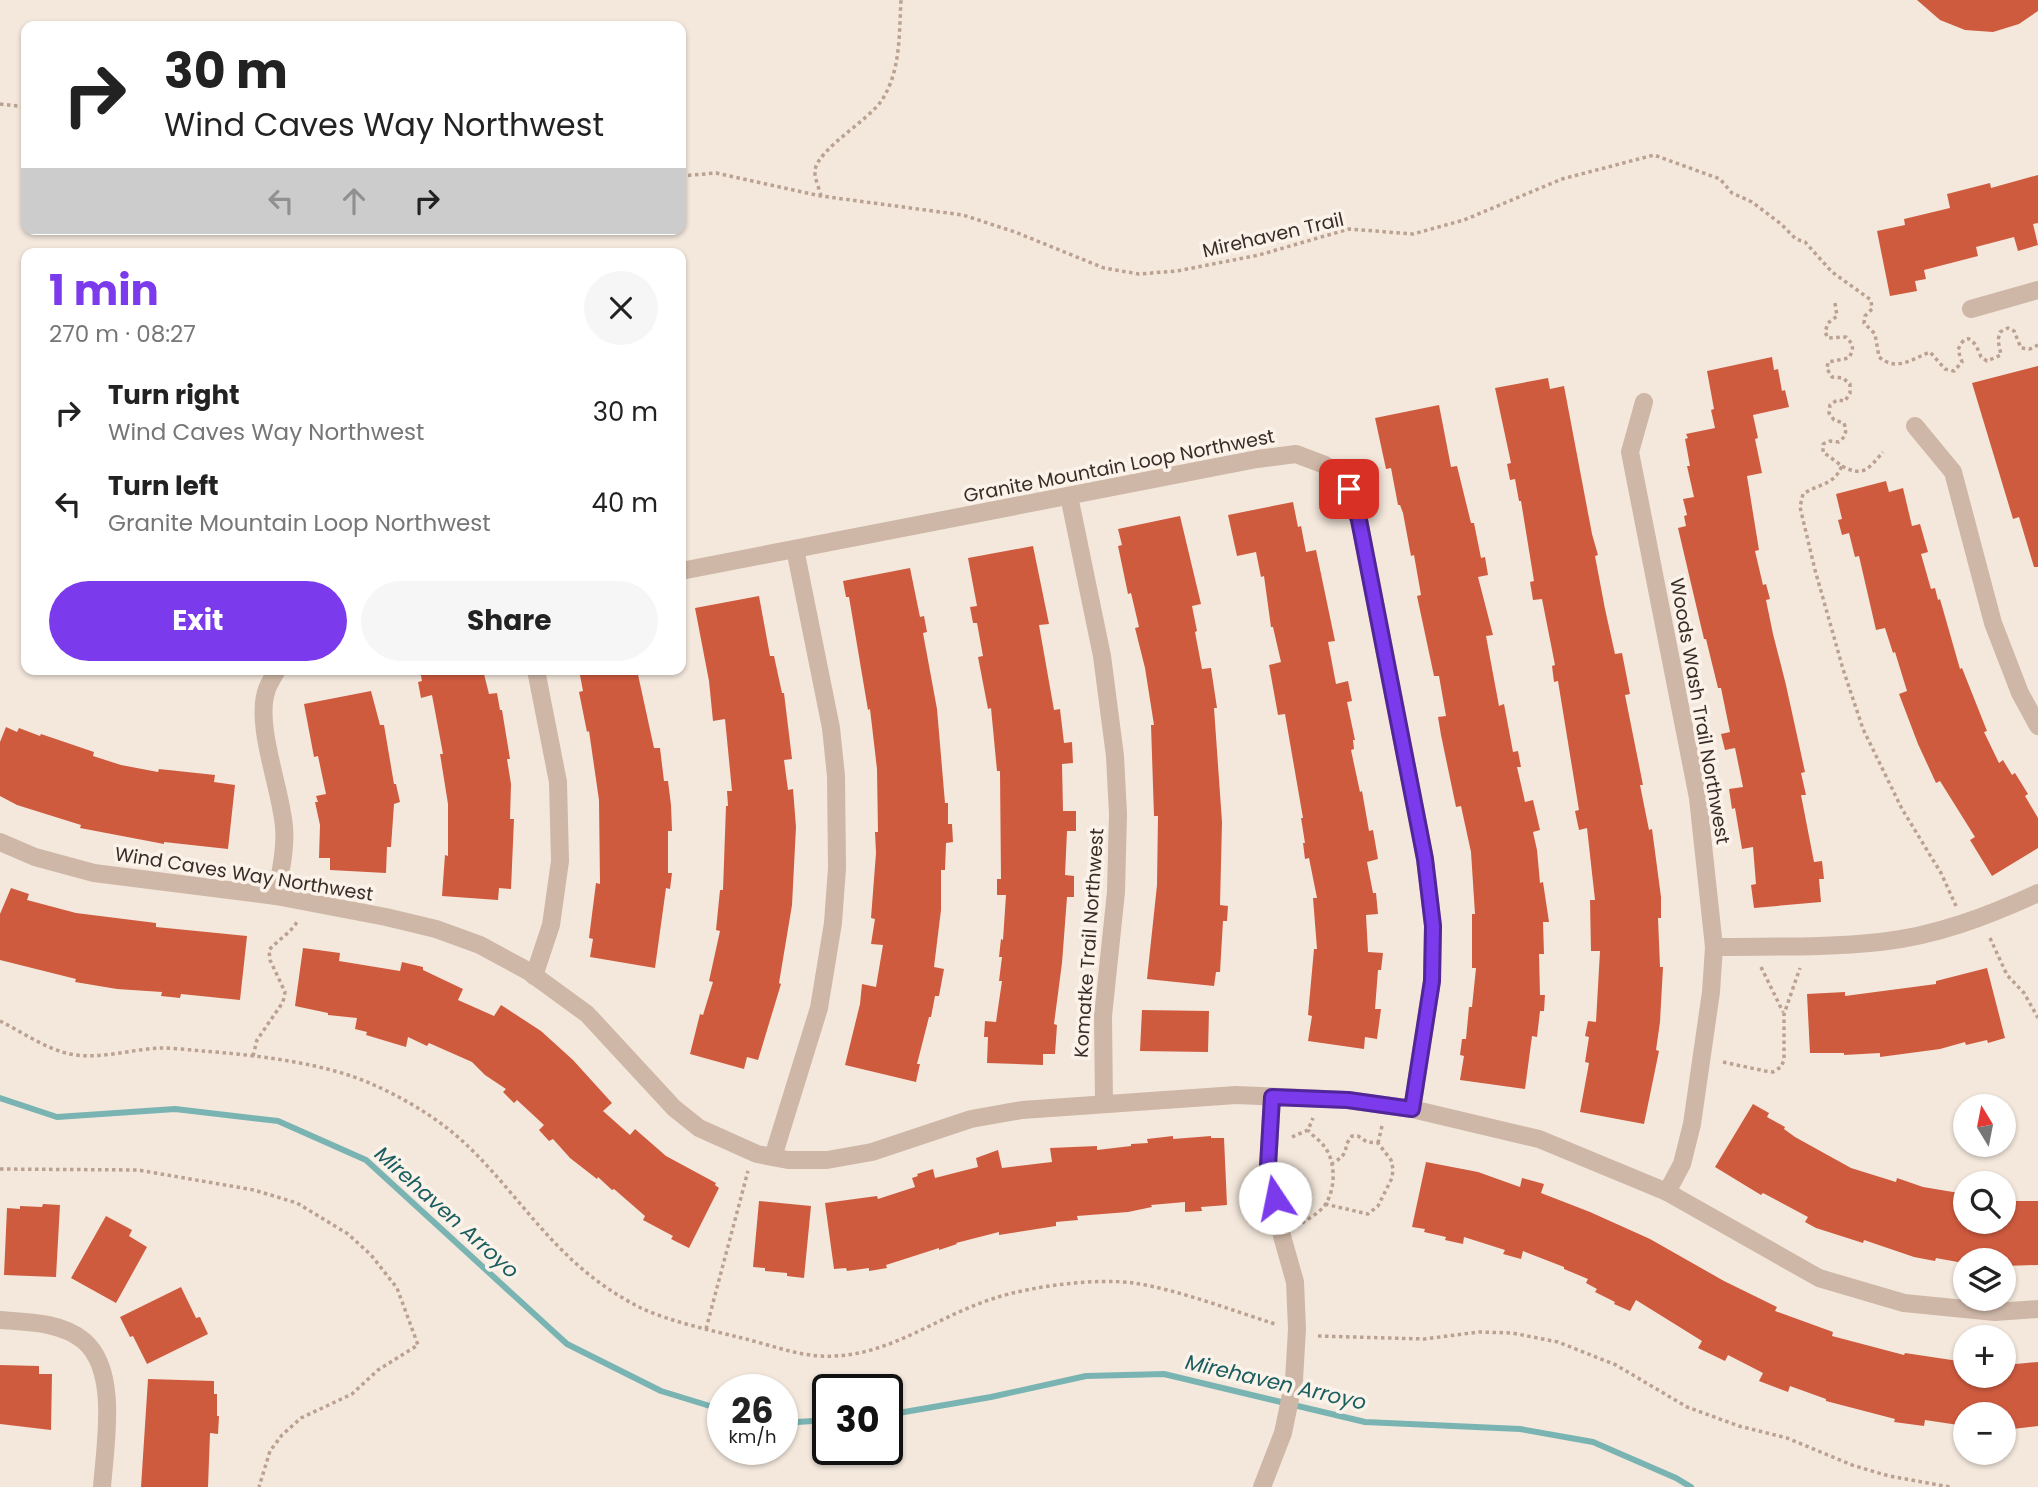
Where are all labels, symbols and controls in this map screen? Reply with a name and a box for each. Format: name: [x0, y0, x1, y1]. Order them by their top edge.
text: 30 m: [164, 37, 288, 105]
icon: right: [49, 49, 140, 140]
text: Wind Caves Way Northwest: [164, 102, 604, 147]
icon: left: [262, 182, 300, 220]
icon: ahead: [335, 182, 373, 220]
icon: right: [408, 182, 446, 220]
street label: Mirehaven Trail: [1200, 206, 1346, 264]
text: 1 min: [49, 261, 159, 320]
button: close: [584, 271, 658, 345]
text: 270 m · 08:27: [49, 318, 196, 350]
text: Turn right: [108, 377, 240, 413]
icon: right: [49, 394, 87, 432]
text: 30 m: [593, 394, 658, 430]
text: Wind Caves Way Northwest: [108, 416, 424, 448]
street label: Granite Mountain Loop Northwest: [961, 423, 1277, 509]
pin: [1319, 459, 1379, 519]
text: Turn left: [108, 468, 219, 504]
icon: arrive: [1330, 470, 1368, 508]
icon: left: [49, 485, 87, 523]
text: 40 m: [592, 485, 658, 521]
text: Granite Mountain Loop Northwest: [108, 507, 491, 539]
street label: Woods Wash Trail Northwest: [1663, 576, 1737, 846]
button: Exit: [49, 581, 347, 661]
button: Share: [361, 581, 658, 661]
street label: Komatke Trail Northwest: [1068, 827, 1110, 1059]
street label: Wind Caves Way Northwest: [113, 840, 375, 908]
north arrow: [1953, 1094, 2016, 1157]
map controls: [1953, 1094, 2016, 1465]
water label: Mirehaven Arroyo: [369, 1139, 525, 1285]
position arrow: [1238, 1161, 1312, 1235]
button: search: [1953, 1171, 2016, 1234]
button: layers: [1953, 1248, 2016, 1311]
button: +: [1953, 1325, 2016, 1388]
water label: Mirehaven Arroyo: [1183, 1347, 1369, 1417]
speed limit sign: 30: [812, 1374, 903, 1465]
text: 26: [731, 1386, 774, 1435]
button: −: [1953, 1402, 2016, 1465]
text: km/h: [729, 1424, 776, 1449]

